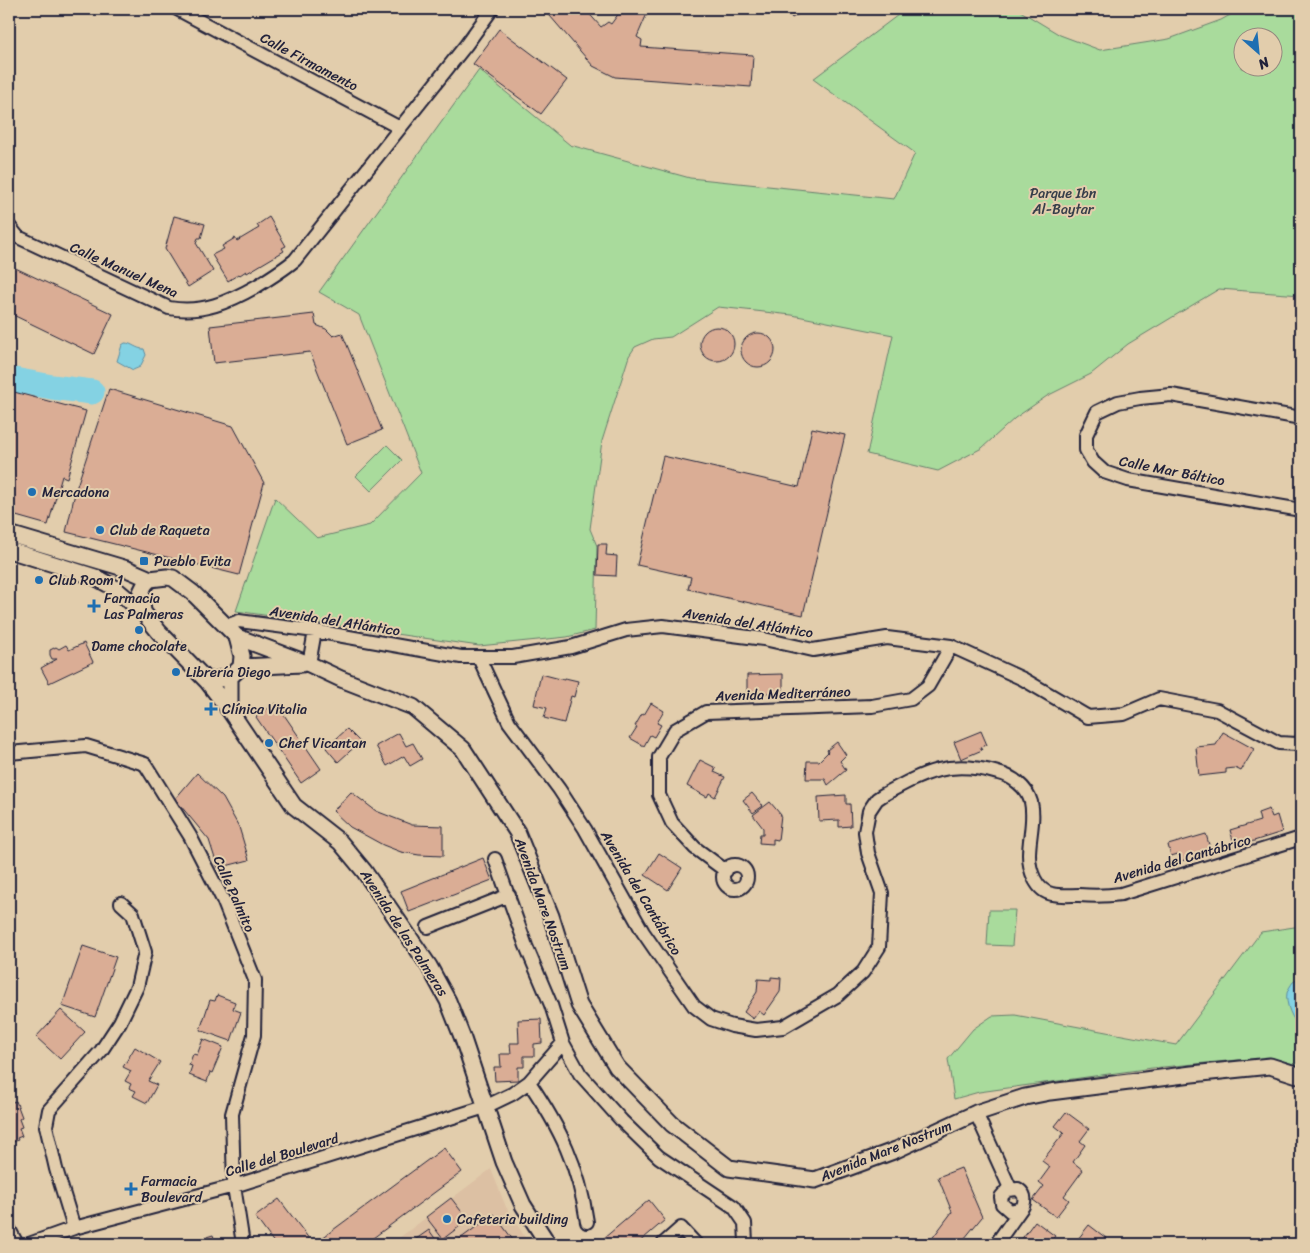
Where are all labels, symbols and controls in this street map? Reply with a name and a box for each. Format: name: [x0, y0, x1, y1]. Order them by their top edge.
street label: Calle Firmamento: [255, 26, 363, 98]
north arrow: [1232, 28, 1282, 78]
text: N: [1253, 49, 1275, 77]
park label: Parque Ibn Al-Baytar: [1030, 181, 1097, 222]
street label: Calle Manuel Mena: [66, 235, 182, 305]
street label: Calle Mar Báltico: [1117, 449, 1227, 493]
place label: Mercadona: [42, 480, 109, 505]
marker: Mercadona: [26, 486, 38, 498]
place label: Club de Raqueta: [110, 518, 210, 543]
marker: Club de Raqueta: [94, 524, 106, 536]
place label: Pueblo Evita: [154, 549, 232, 574]
marker: Pueblo Evita: [138, 555, 150, 567]
place label: Club Room 1: [49, 568, 123, 593]
marker: Club Room 1: [33, 574, 45, 586]
place label: Farmacia Las Palmeras: [104, 586, 184, 627]
street label: Avenida del Atlántico: [267, 598, 402, 644]
marker: Farmacia Las Palmeras: [88, 600, 100, 612]
street label: Avenida del Atlántico: [680, 600, 815, 646]
marker: Dame chocolate: [133, 624, 145, 636]
place label: Dame chocolate: [91, 634, 187, 659]
place label: Librería Diego: [186, 660, 271, 685]
marker: Librería Diego: [170, 666, 182, 678]
street label: Avenida Mediterráneo: [714, 679, 851, 709]
place label: Clínica Vitalia: [222, 697, 307, 722]
marker: Clínica Vitalia: [204, 702, 218, 716]
place label: Chef Vicantan: [279, 731, 367, 756]
marker: Chef Vicantan: [263, 737, 275, 749]
street label: Avenida del Cantábrico: [593, 825, 688, 960]
street label: Avenida del Cantábrico: [1109, 827, 1254, 891]
street label: Avenida Mare Nostrum: [507, 833, 579, 974]
street label: Calle Palmito: [206, 852, 262, 936]
street label: Avenida de las Palmeras: [353, 863, 455, 1002]
street label: Avenida Mare Nostrum: [815, 1113, 956, 1189]
street label: Calle del Boulevard: [222, 1125, 343, 1184]
place label: Farmacia Boulevard: [141, 1169, 203, 1210]
marker: Farmacia Boulevard: [125, 1183, 137, 1195]
place label: Cafeteria building: [457, 1207, 568, 1232]
marker: Cafeteria building: [441, 1213, 453, 1225]

